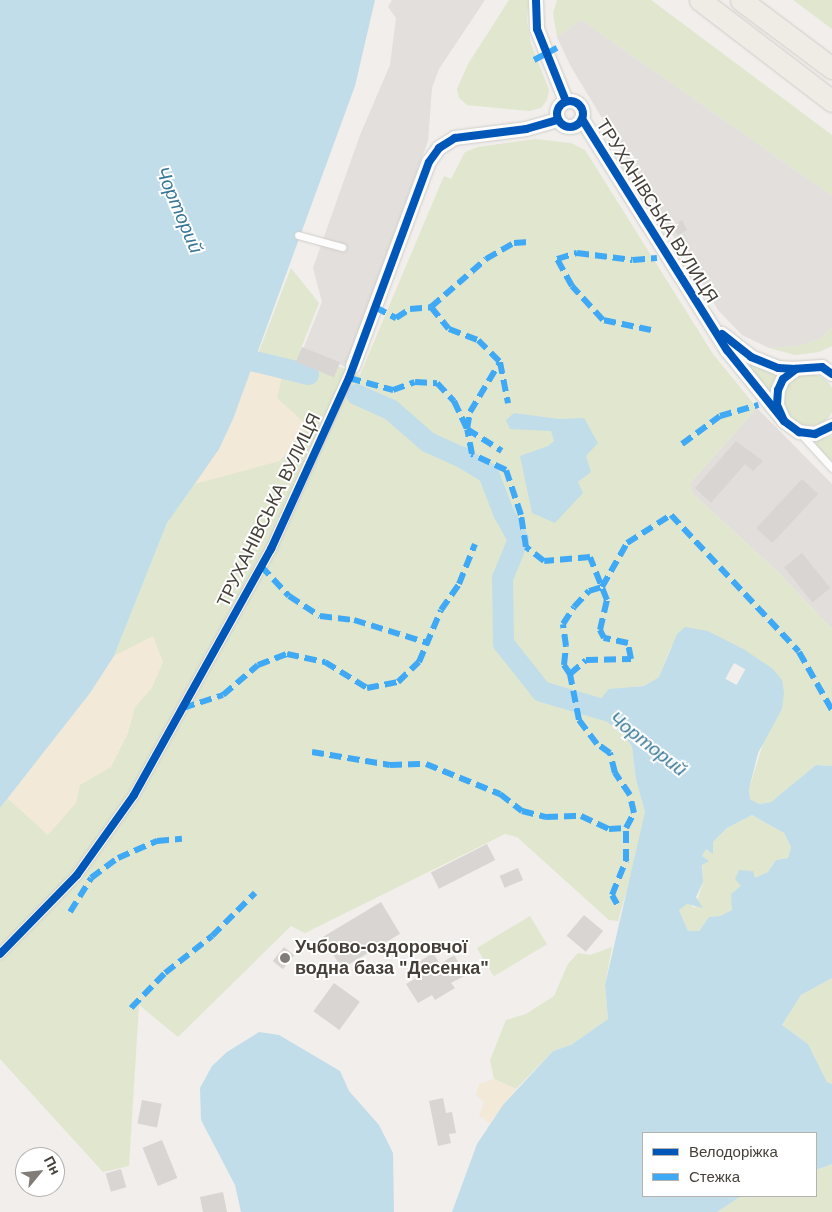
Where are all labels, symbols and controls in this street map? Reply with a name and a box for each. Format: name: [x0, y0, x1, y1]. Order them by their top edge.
street label: ТРУХАНІВСЬКА ВУЛИЦЯ: [591, 115, 723, 307]
water label: Чорторий: [151, 163, 207, 257]
street label: ТРУХАНІВСЬКА ВУЛИЦЯ: [213, 410, 325, 610]
water label: Чорторий: [605, 707, 691, 781]
place label: Учбово-оздоровчої водна база "Десенка": [295, 937, 489, 980]
marker: Учбово-оздоровчої водна база "Десенка": [279, 952, 291, 964]
legend: [642, 1132, 817, 1197]
text: Велодоріжка: [689, 1143, 778, 1160]
north arrow: [15, 1147, 65, 1197]
text: Пн: [41, 1153, 64, 1177]
text: Стежка: [689, 1168, 740, 1185]

